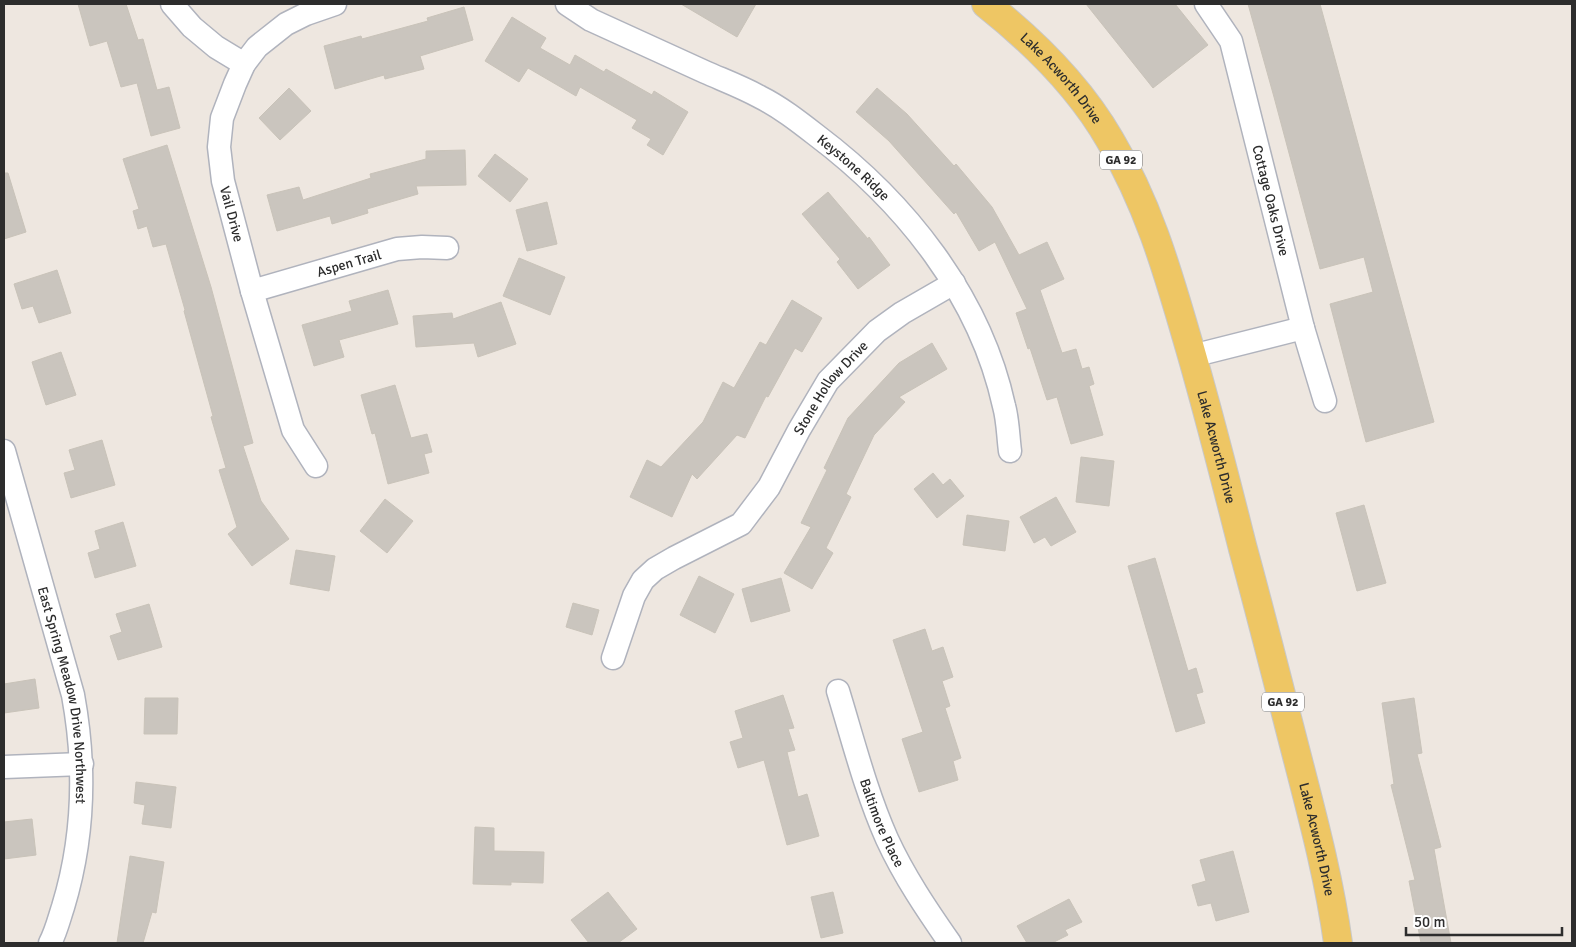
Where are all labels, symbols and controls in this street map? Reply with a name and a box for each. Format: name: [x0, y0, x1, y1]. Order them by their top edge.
street label: Lake Acworth Drive: [1017, 29, 1106, 127]
street label: Keystone Ridge: [814, 131, 893, 204]
street label: Cottage Oaks Drive: [1248, 143, 1293, 258]
road number: GA 92: [1100, 150, 1142, 170]
street label: Vail Drive: [216, 184, 247, 244]
street label: Aspen Trail: [315, 246, 383, 281]
street label: Stone Hollow Drive: [790, 337, 872, 438]
street label: Lake Acworth Drive: [1193, 389, 1239, 505]
street label: East Spring Meadow Drive Northwest: [34, 585, 89, 804]
road number: GA 92: [1262, 692, 1304, 712]
street label: Baltimore Place: [856, 776, 908, 870]
street label: Lake Acworth Drive: [1295, 781, 1338, 897]
scale bar: [1406, 904, 1562, 936]
text: 50 m: [1414, 913, 1445, 931]

